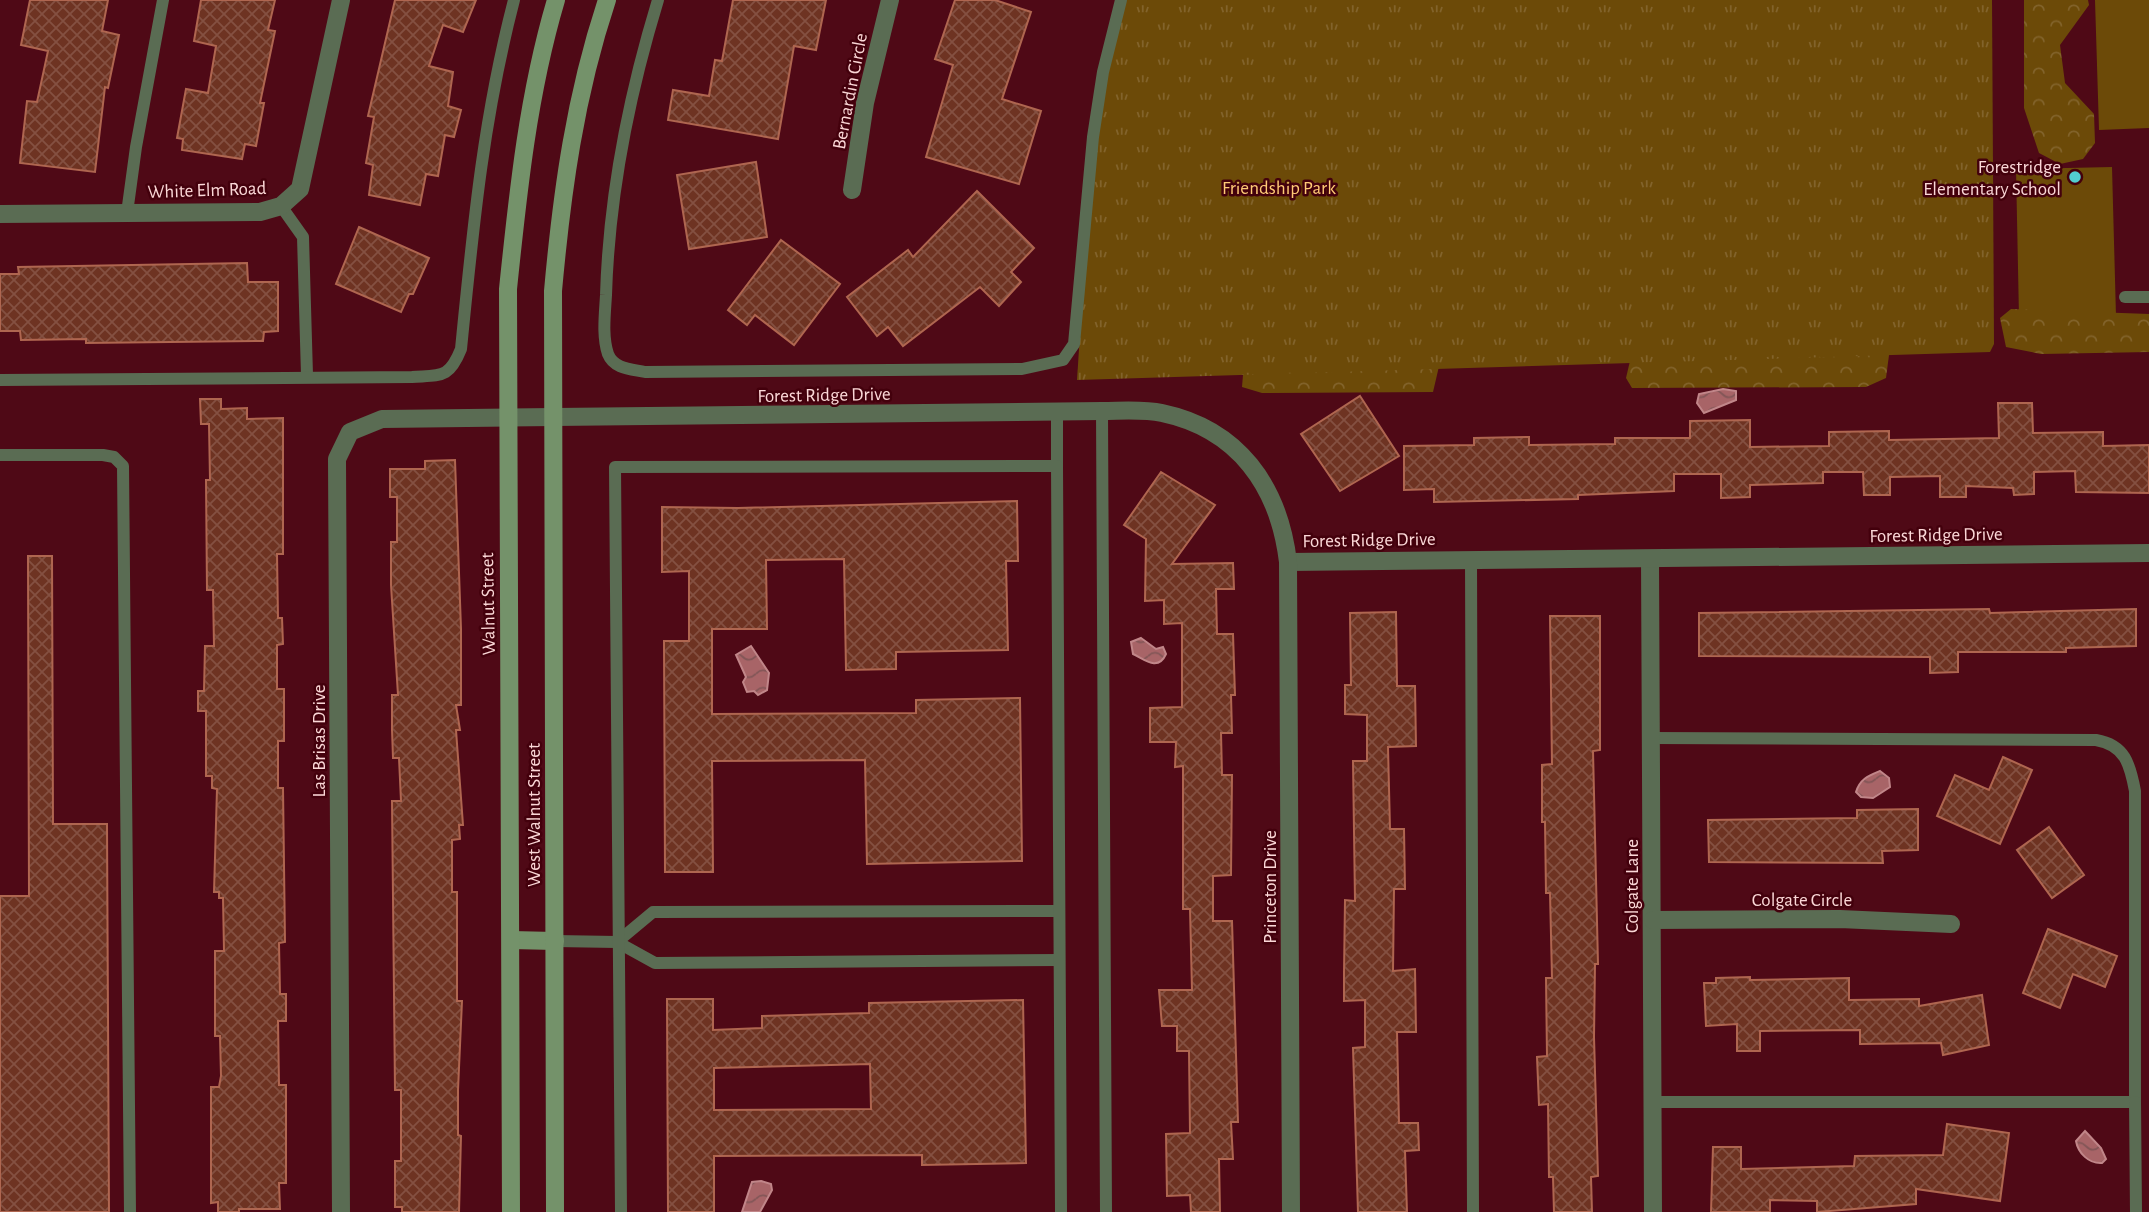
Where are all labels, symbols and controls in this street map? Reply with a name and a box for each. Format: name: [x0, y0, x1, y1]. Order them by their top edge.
street label: Bernardin Circle: [830, 31, 871, 151]
place label: Forestridge Elementary School: [1923, 158, 2061, 199]
marker: Forestridge Elementary School: [2067, 169, 2083, 185]
street label: White Elm Road: [147, 179, 267, 202]
park label: Friendship Park: [1222, 179, 1336, 198]
street label: Forest Ridge Drive: [757, 385, 891, 406]
street label: Forest Ridge Drive: [1869, 525, 2003, 546]
street label: Forest Ridge Drive: [1302, 530, 1436, 551]
street label: Walnut Street: [478, 552, 499, 656]
street label: Las Brisas Drive: [310, 684, 329, 798]
street label: West Walnut Street: [525, 743, 544, 887]
street label: Princeton Drive: [1261, 830, 1280, 944]
street label: Colgate Lane: [1623, 839, 1642, 933]
street label: Colgate Circle: [1752, 891, 1852, 910]

